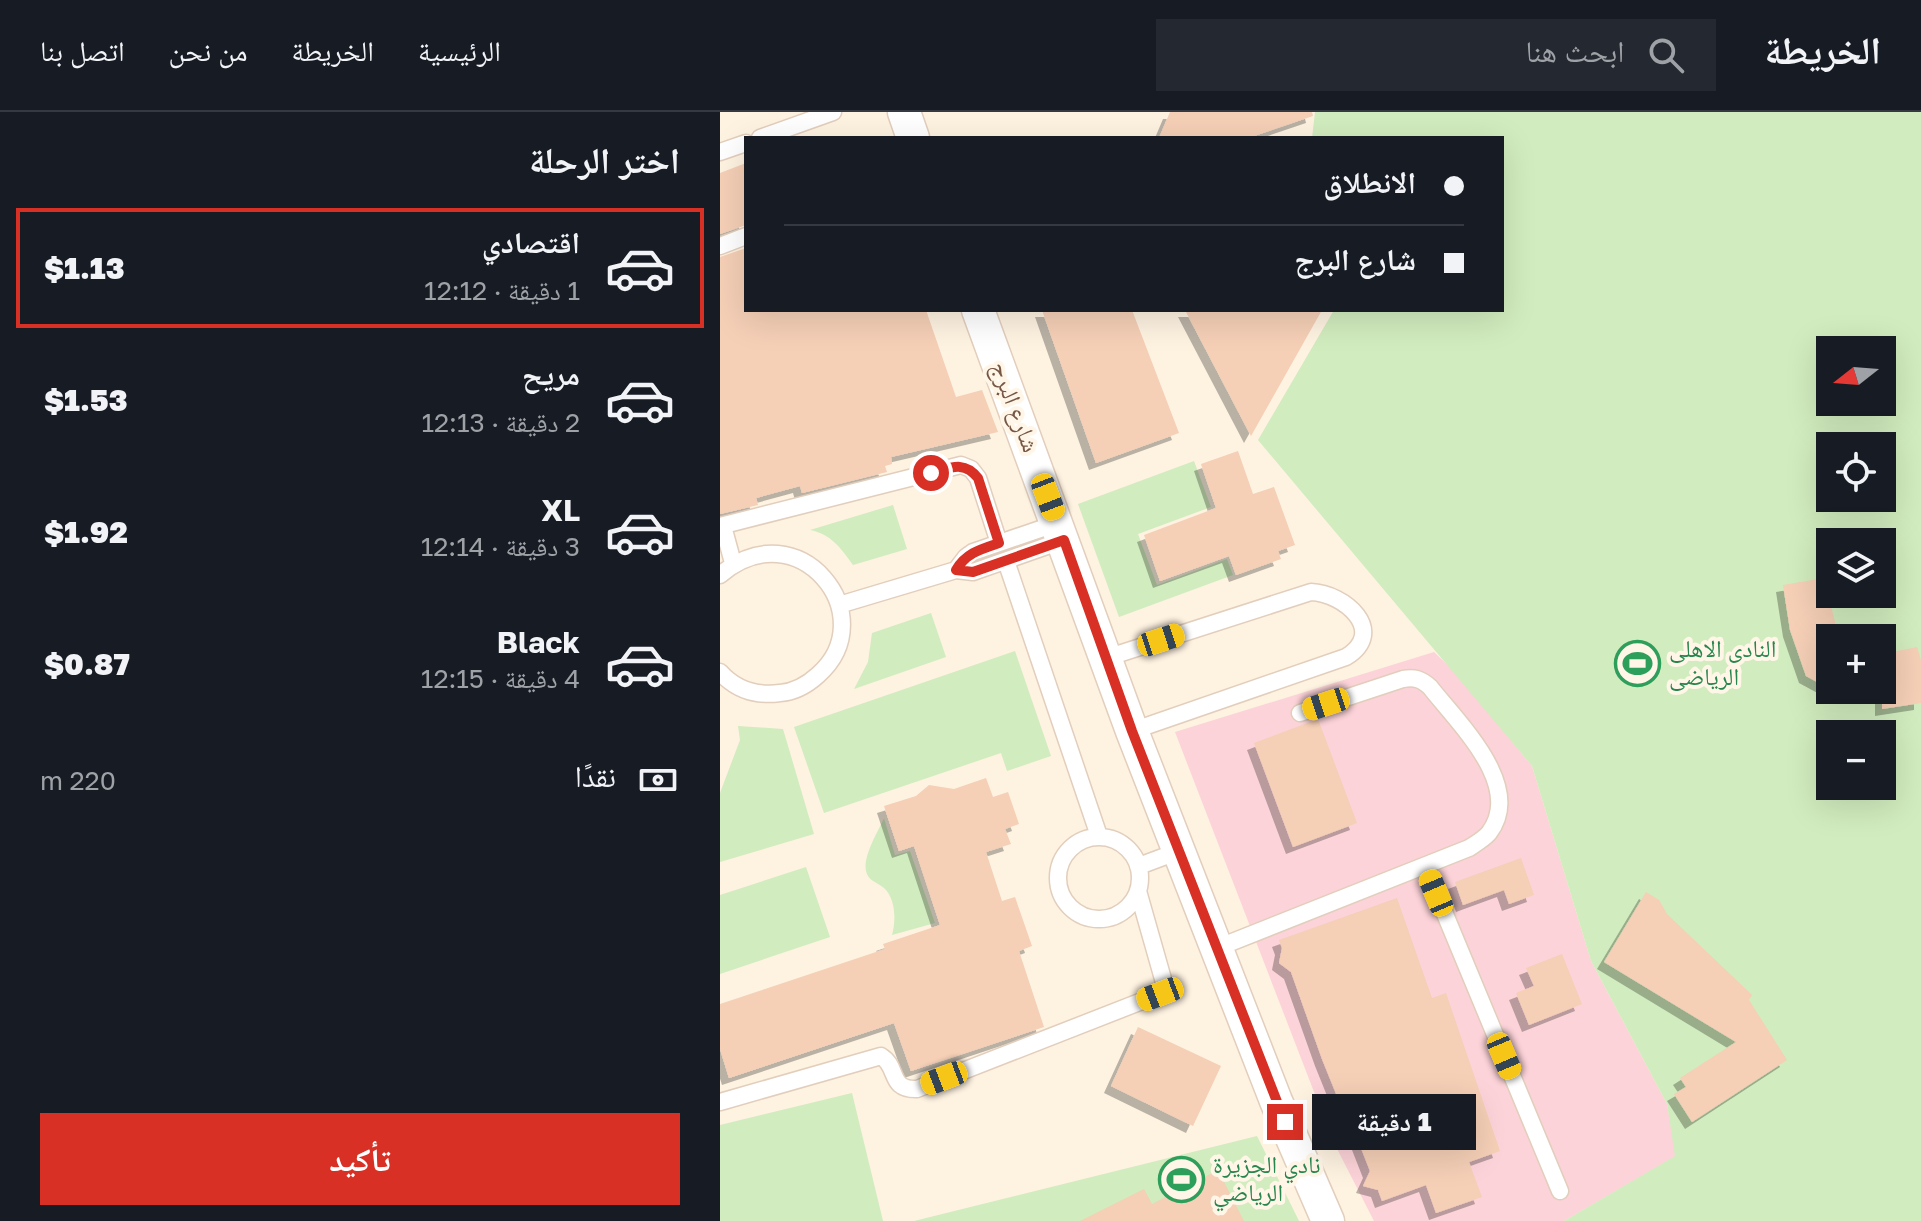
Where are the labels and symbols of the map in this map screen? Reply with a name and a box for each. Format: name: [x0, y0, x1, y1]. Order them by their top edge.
north arrow: [1816, 336, 1896, 416]
street label: شارع البرج: [984, 357, 1047, 456]
route start: [913, 455, 949, 491]
car: [1028, 470, 1068, 524]
car: [1134, 621, 1188, 659]
place label: النادى الاهلى الرياضى: [1669, 633, 1776, 691]
sports icon: النادى الاهلى الرياضى: [1614, 639, 1662, 687]
car: [1299, 685, 1353, 723]
car: [1416, 866, 1456, 920]
car: [1133, 974, 1187, 1014]
car: [1484, 1029, 1524, 1083]
car: [917, 1058, 971, 1098]
callout: 1 دقيقة: [1313, 1094, 1477, 1150]
route end: [1267, 1104, 1303, 1140]
place label: نادي الجزيرة الرياضي: [1213, 1149, 1321, 1212]
sports icon: نادي الجزيرة الرياضي: [1158, 1155, 1206, 1203]

